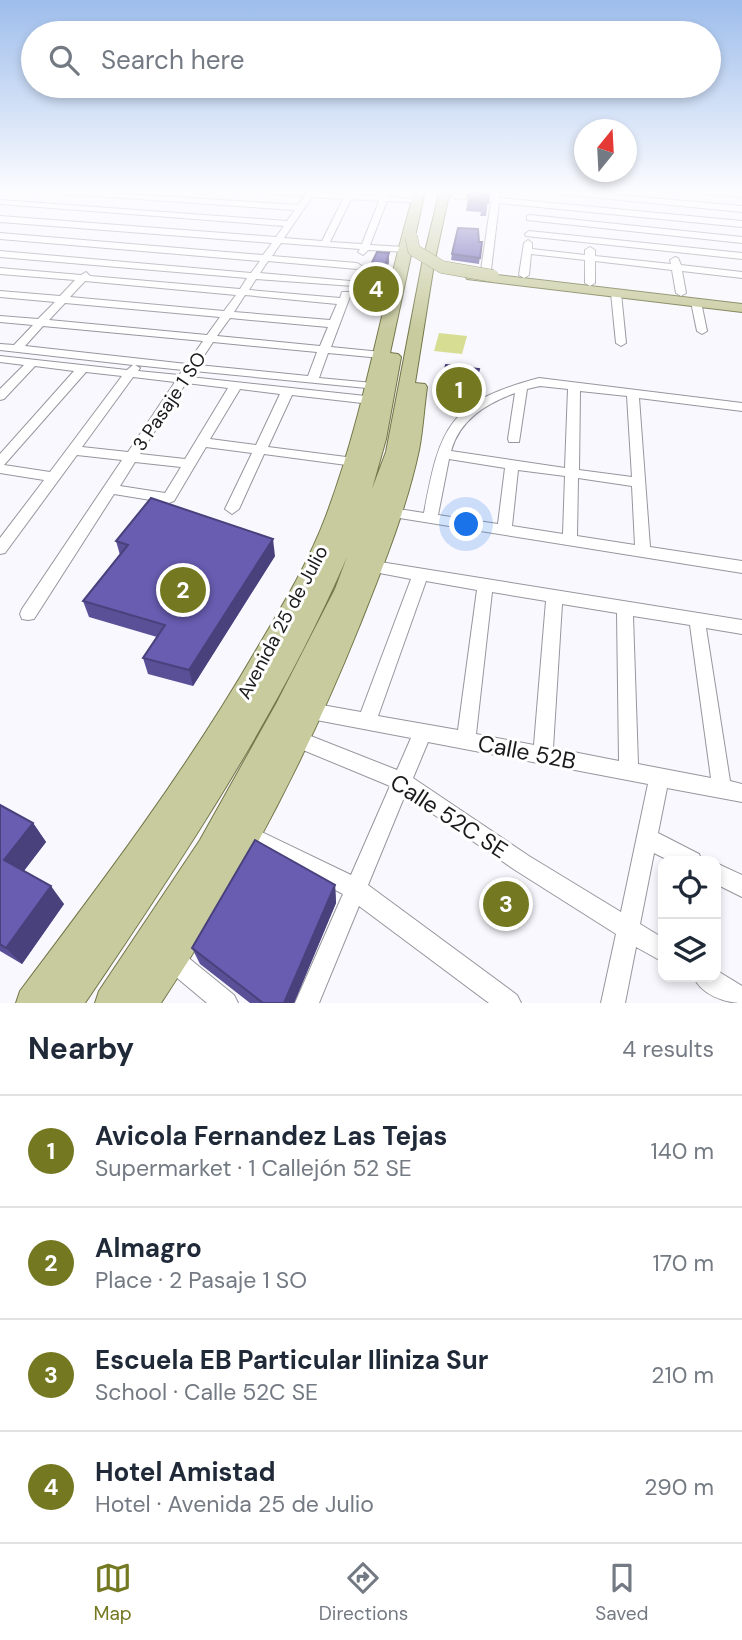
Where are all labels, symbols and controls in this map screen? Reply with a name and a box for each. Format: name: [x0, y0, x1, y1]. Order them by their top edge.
search box: [21, 21, 721, 98]
icon: search: [45, 41, 83, 79]
text: Search here: [101, 43, 244, 77]
north arrow: [574, 119, 637, 182]
pin: 4: [353, 263, 399, 315]
street label: 3 Pasaje 1 SO: [127, 347, 212, 456]
pin: 1: [436, 364, 482, 416]
your location: [449, 507, 483, 541]
street label: Avenida 25 de Julio: [231, 541, 334, 703]
pin: 2: [160, 564, 206, 616]
street label: Calle 52B: [475, 728, 579, 776]
street label: Calle 52C SE: [385, 767, 513, 865]
map controls: [658, 856, 721, 982]
button: locate: [658, 856, 721, 919]
pin: 3: [483, 878, 529, 930]
button: layers: [658, 919, 721, 982]
text: Nearby: [28, 1029, 134, 1068]
text: 4 results: [622, 1034, 714, 1064]
text: Avicola Fernandez Las Tejas: [95, 1119, 447, 1153]
text: 1: [47, 1136, 55, 1166]
text: 140 m: [651, 1136, 714, 1166]
text: Supermarket · 1 Callejón 52 SE: [95, 1153, 412, 1183]
text: Almagro: [95, 1231, 202, 1265]
text: 2: [44, 1248, 58, 1278]
text: 170 m: [653, 1248, 714, 1278]
text: Place · 2 Pasaje 1 SO: [95, 1265, 307, 1295]
text: Escuela EB Particular Iliniza Sur: [95, 1343, 488, 1377]
text: 3: [44, 1360, 58, 1390]
text: 210 m: [651, 1360, 714, 1390]
text: School · Calle 52C SE: [95, 1377, 318, 1407]
text: Hotel Amistad: [95, 1455, 276, 1489]
text: 4: [44, 1472, 58, 1502]
text: 290 m: [644, 1472, 714, 1502]
text: Hotel · Avenida 25 de Julio: [95, 1489, 374, 1519]
tab: Map: [94, 1559, 132, 1626]
tab: Directions: [319, 1559, 408, 1626]
tab: Saved: [595, 1559, 648, 1626]

